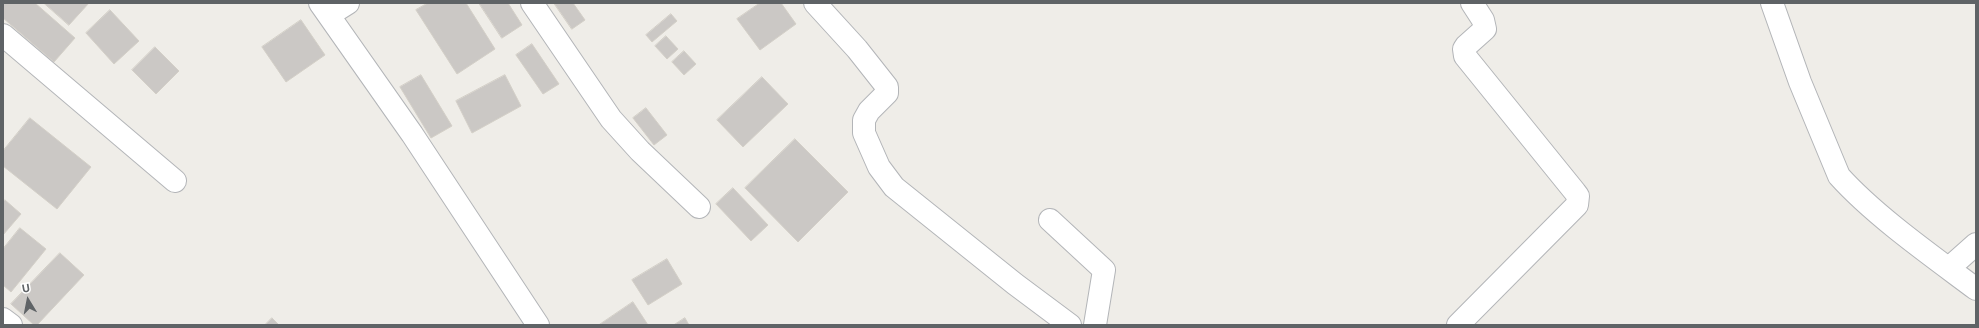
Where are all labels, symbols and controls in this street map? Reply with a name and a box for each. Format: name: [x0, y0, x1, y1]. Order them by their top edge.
north arrow: [8, 280, 48, 320]
text: U: [20, 280, 31, 296]

